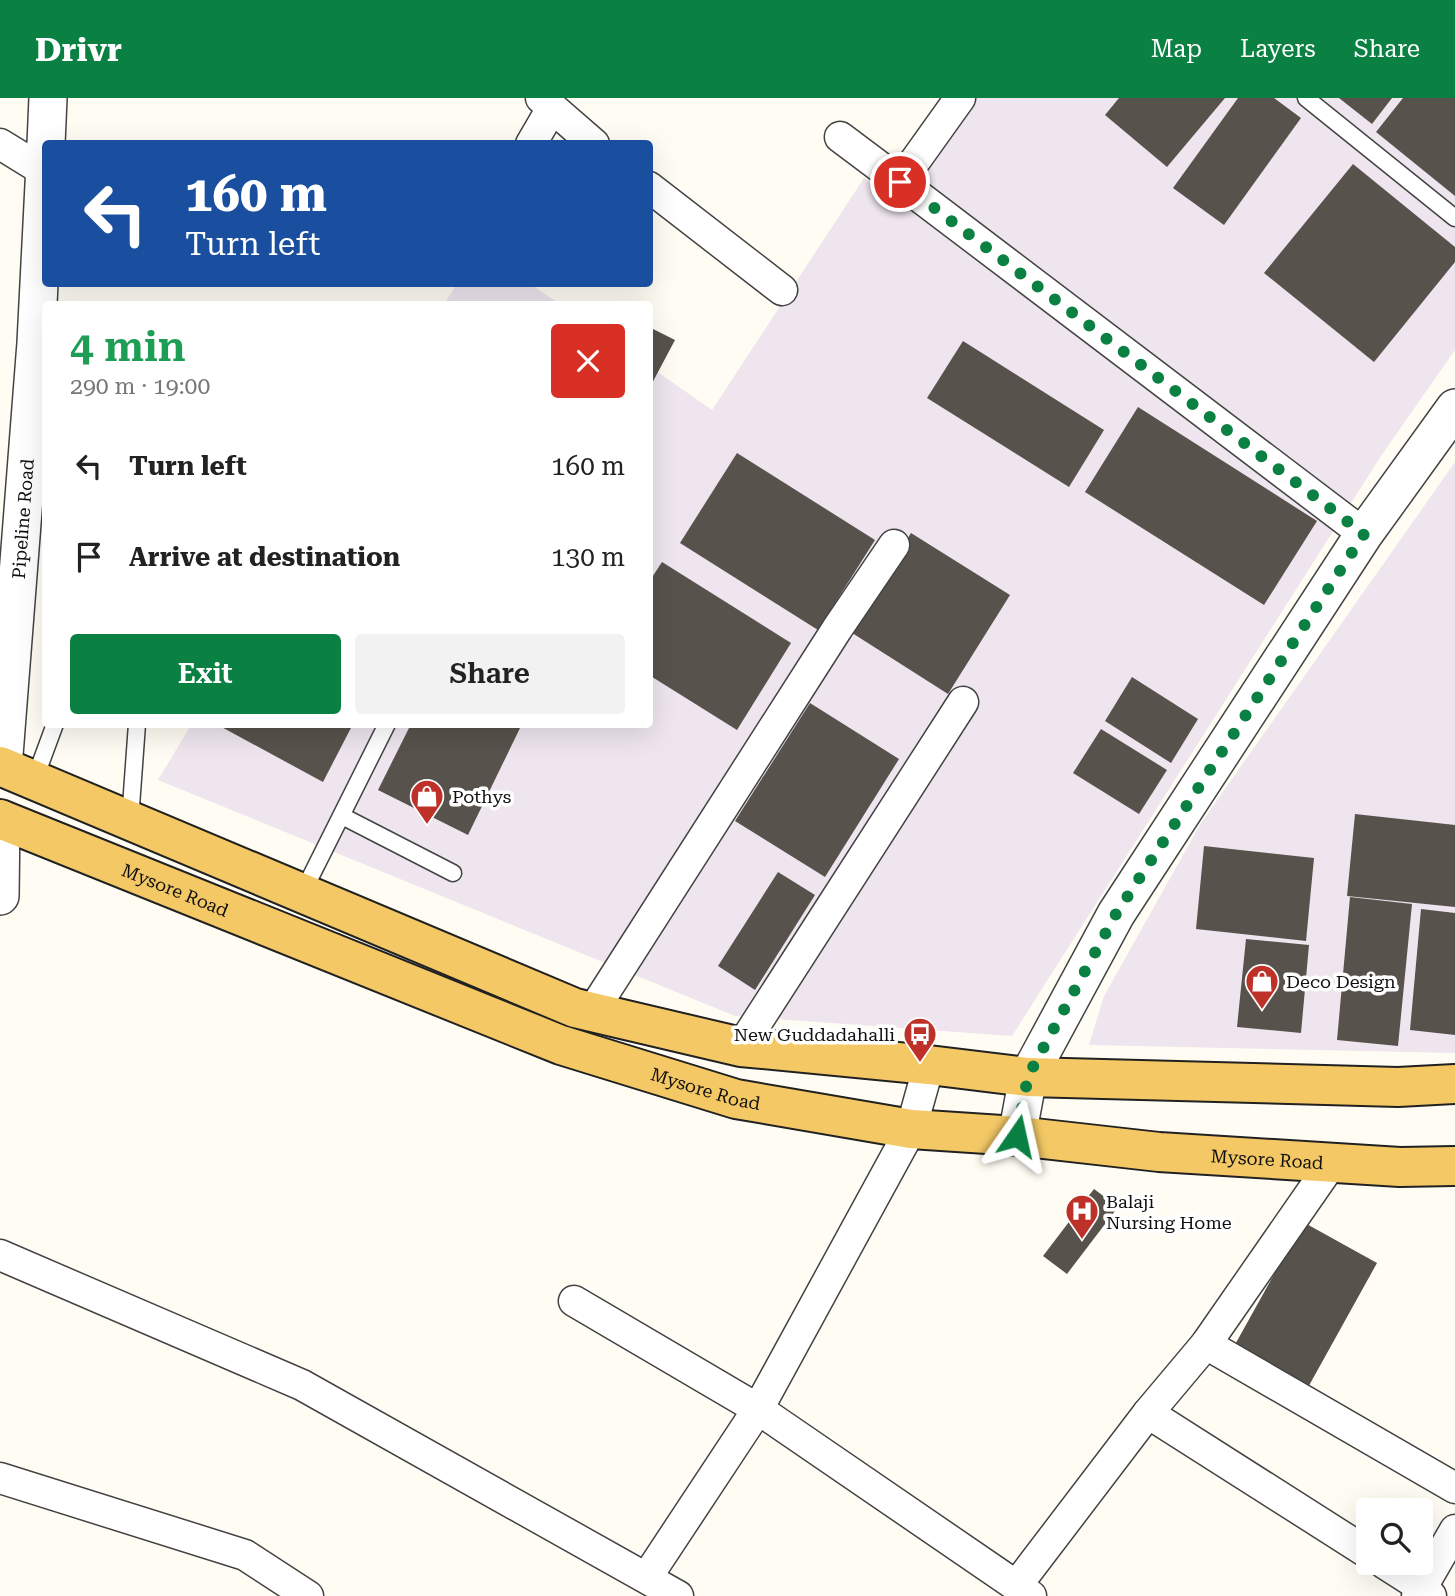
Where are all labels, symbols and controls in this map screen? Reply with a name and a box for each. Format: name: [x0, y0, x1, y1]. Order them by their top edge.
text: Drivr: [35, 30, 122, 69]
text: Map: [1151, 35, 1202, 63]
text: Layers: [1240, 35, 1316, 63]
text: Share: [1354, 35, 1420, 63]
pin: [870, 152, 930, 212]
icon: arrive: [881, 163, 919, 201]
text: 160 m: [185, 166, 327, 223]
icon: left: [70, 168, 161, 259]
text: Turn left: [185, 225, 320, 263]
text: 4 min: [70, 322, 186, 371]
button: close: [551, 324, 625, 398]
text: 290 m · 19:00: [70, 373, 210, 400]
icon: left: [70, 447, 108, 485]
text: Turn left: [129, 451, 247, 481]
text: 160 m: [551, 451, 625, 481]
street label: Pipeline Road: [7, 457, 38, 580]
icon: arrive: [70, 538, 108, 576]
text: Arrive at destination: [129, 542, 400, 572]
text: 130 m: [551, 542, 625, 572]
button: Exit: [70, 634, 341, 714]
button: Share: [355, 634, 625, 714]
shop icon: Pothys: [408, 777, 446, 826]
place label: Pothys: [452, 786, 511, 807]
street label: Mysore Road: [119, 859, 232, 921]
shop icon: Deco Design: [1243, 962, 1281, 1011]
place label: Deco Design: [1286, 971, 1396, 992]
bus stop icon: New Guddadahalli: [901, 1015, 939, 1064]
place label: New Guddadahalli: [734, 1024, 895, 1045]
street label: Mysore Road: [648, 1063, 762, 1114]
position arrow: [980, 1099, 1054, 1173]
street label: Mysore Road: [1210, 1145, 1325, 1173]
place label: Balaji Nursing Home: [1106, 1191, 1232, 1233]
hospital icon: Balaji Nursing Home: [1063, 1192, 1101, 1241]
map controls: [1356, 1498, 1433, 1575]
button: search: [1356, 1498, 1433, 1575]

